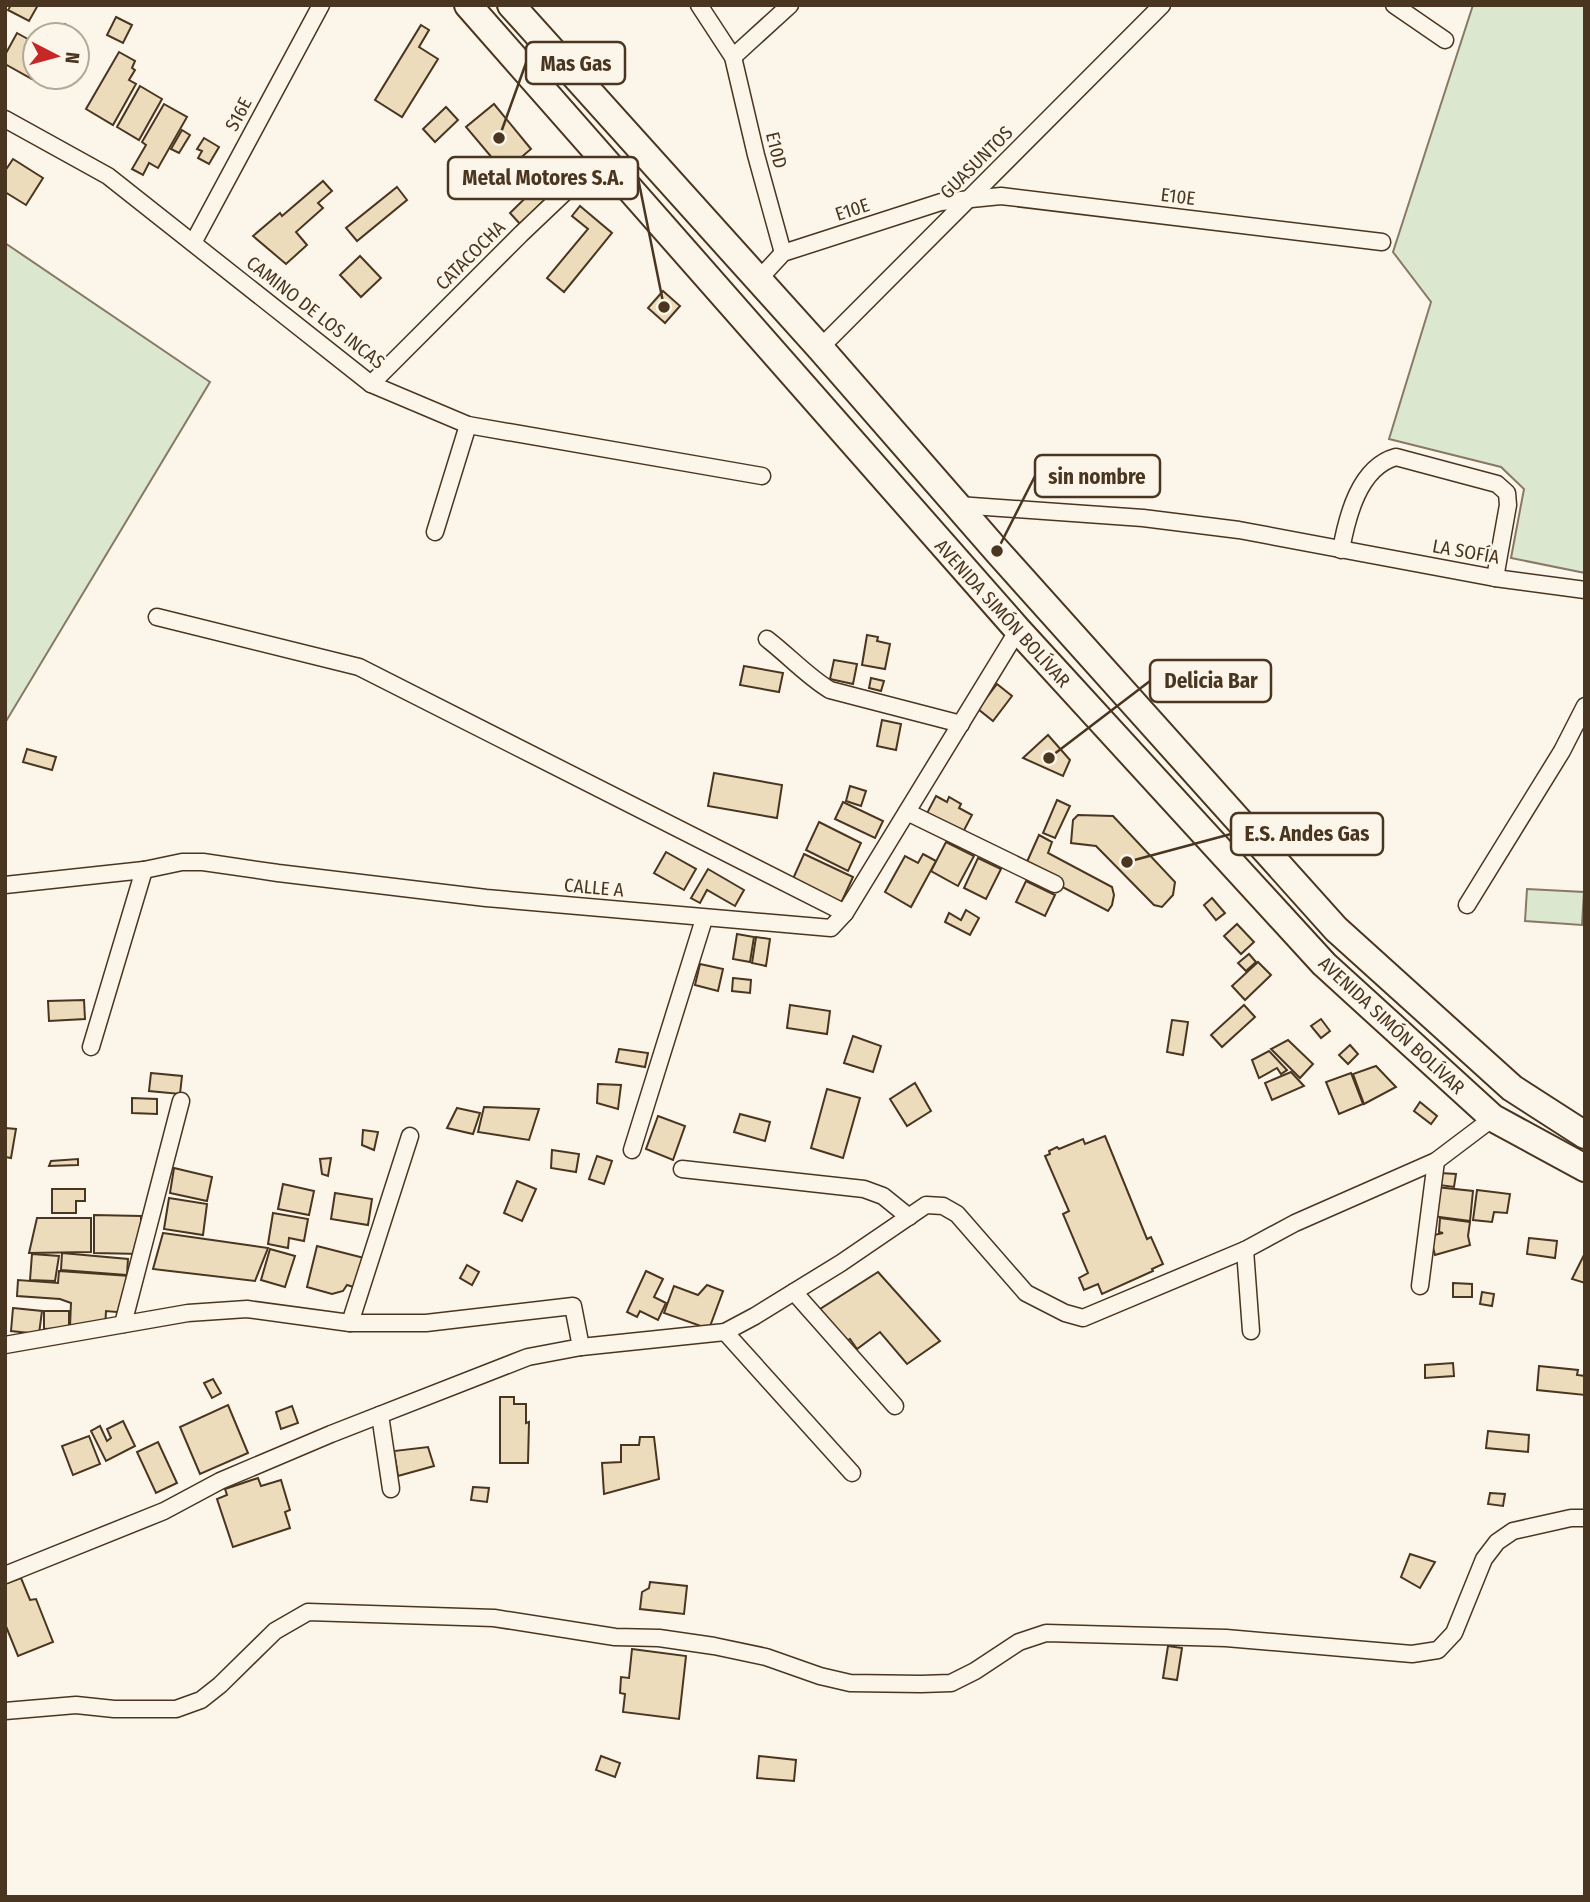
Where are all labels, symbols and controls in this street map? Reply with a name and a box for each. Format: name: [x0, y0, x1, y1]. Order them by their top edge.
north arrow: [21, 21, 91, 91]
callout: Mas Gas: [526, 42, 625, 84]
text: N: [60, 51, 84, 65]
text: Mas Gas: [541, 51, 611, 77]
street label: S16E: [220, 93, 257, 135]
street label: GUASUNTOS: [935, 121, 1018, 204]
street label: E10D: [761, 129, 792, 171]
callout: Metal Motores S.A.: [448, 157, 638, 199]
text: Metal Motores S.A.: [462, 165, 624, 191]
street label: E10E: [1159, 183, 1197, 210]
street label: E10E: [832, 193, 872, 226]
street label: CATACOCHA: [431, 216, 510, 295]
street label: CAMINO DE LOS INCAS: [242, 251, 390, 374]
callout: sin nombre: [1035, 455, 1160, 497]
text: sin nombre: [1048, 464, 1146, 490]
street label: LA SOFÍA: [1431, 534, 1501, 569]
street label: AVENIDA SIMÓN BOLÍVAR: [930, 535, 1075, 692]
callout: Delicia Bar: [1150, 660, 1271, 702]
text: Delicia Bar: [1164, 668, 1258, 694]
callout: E.S. Andes Gas: [1231, 813, 1383, 855]
text: E.S. Andes Gas: [1245, 821, 1369, 847]
street label: CALLE A: [563, 873, 625, 902]
street label: AVENIDA SIMÓN BOLÍVAR: [1314, 952, 1469, 1099]

